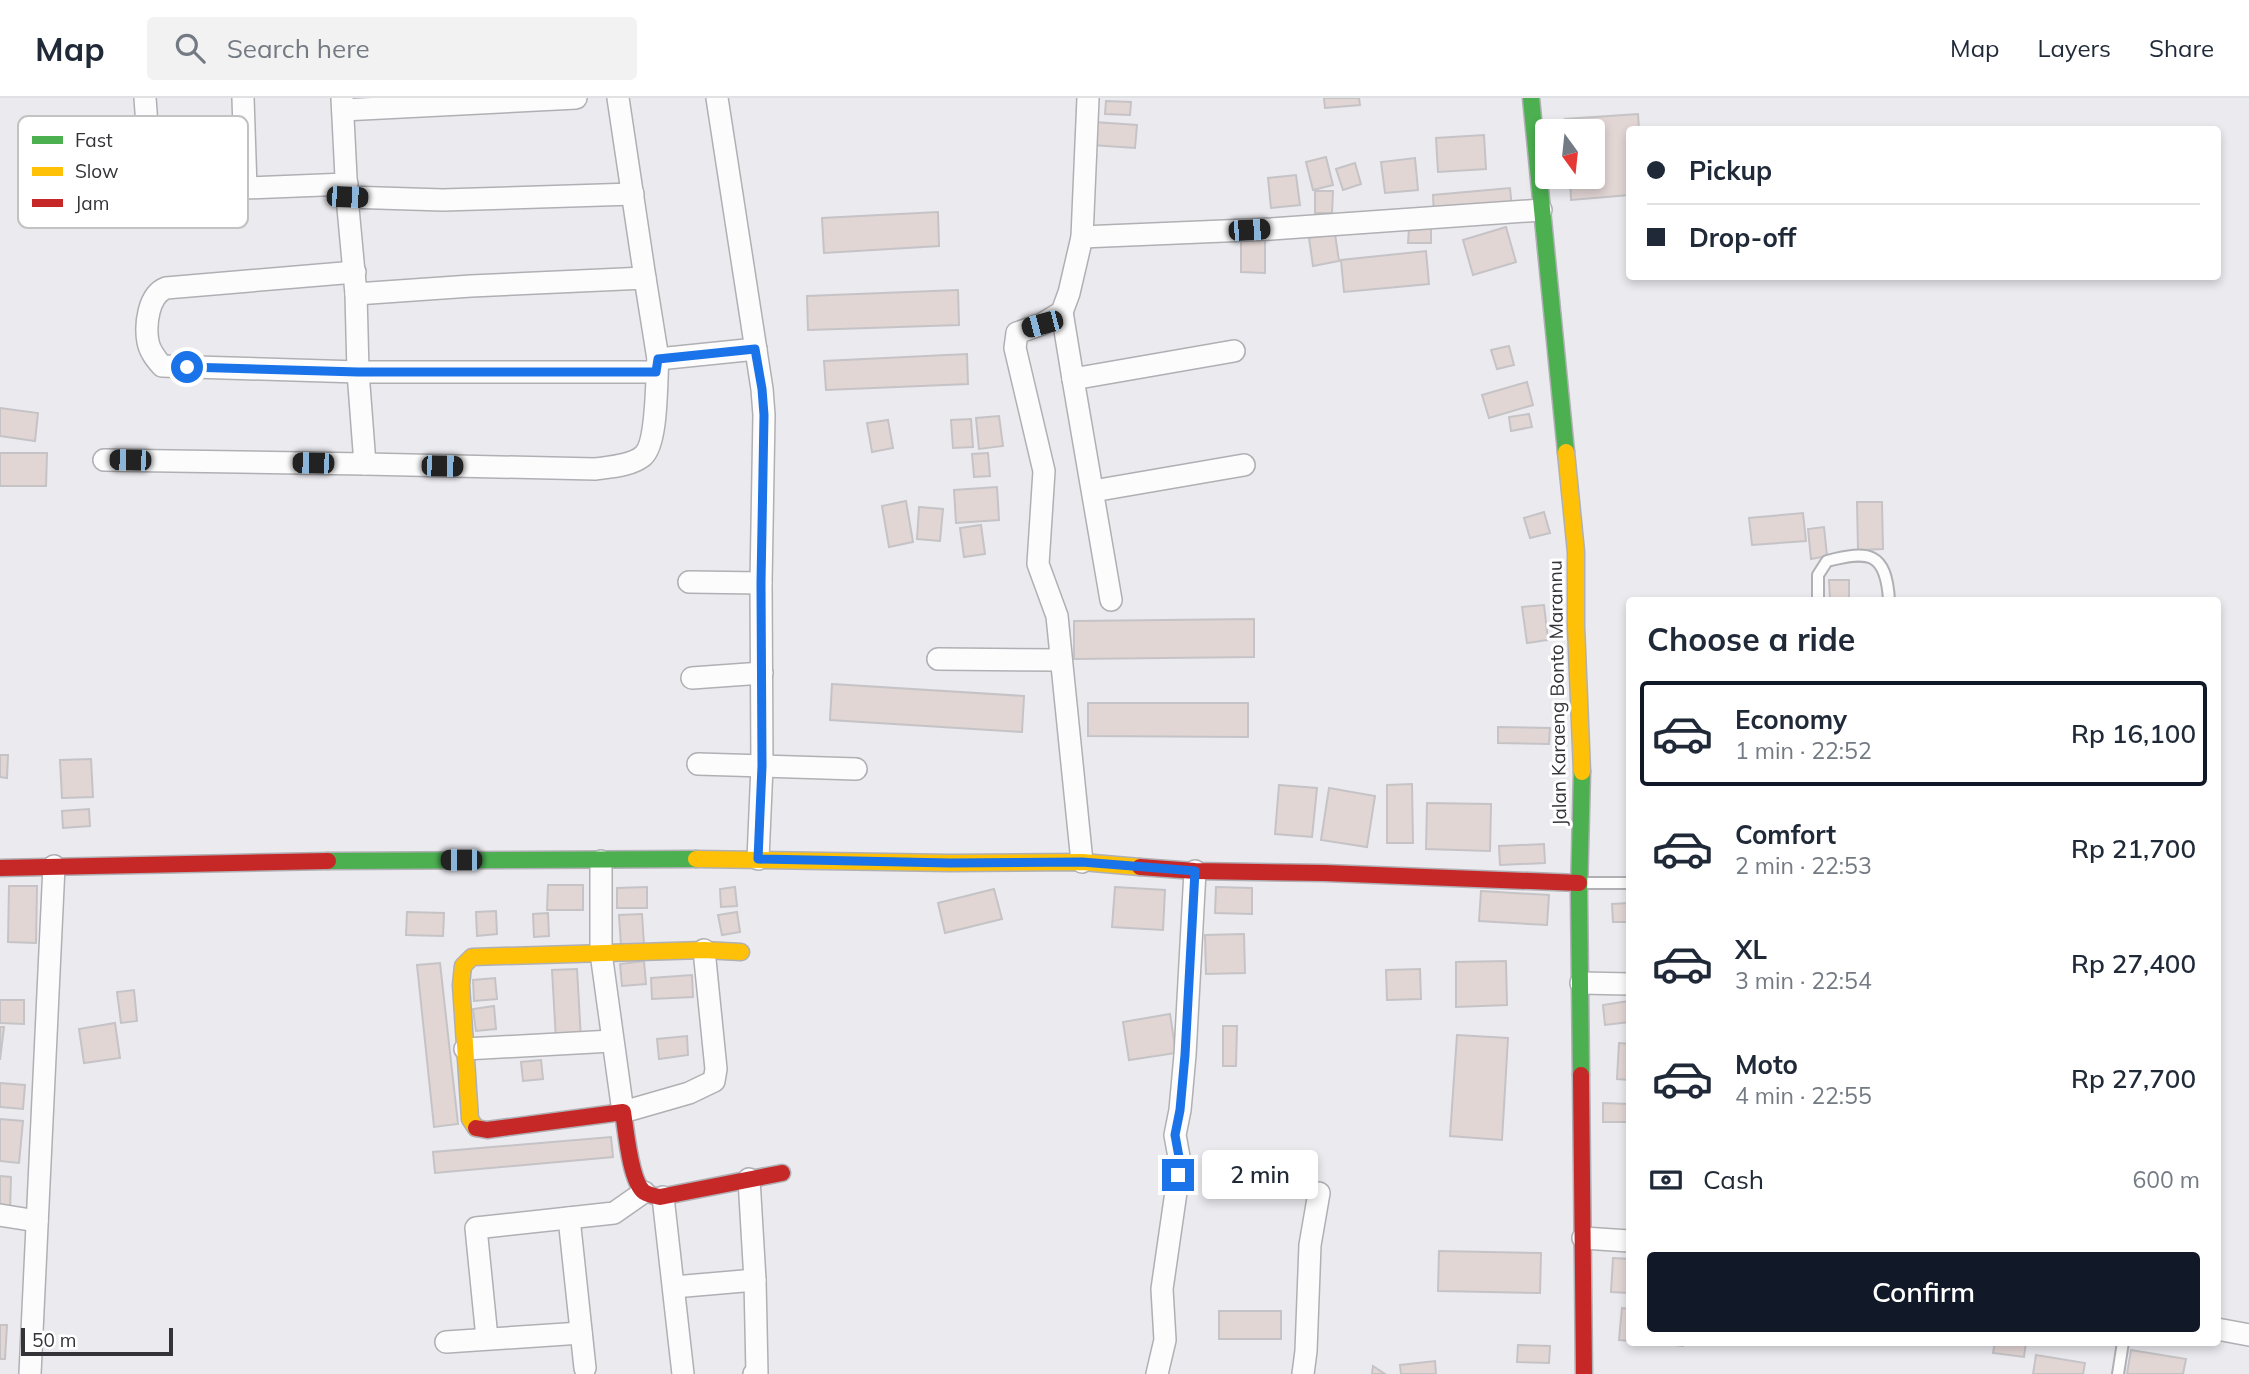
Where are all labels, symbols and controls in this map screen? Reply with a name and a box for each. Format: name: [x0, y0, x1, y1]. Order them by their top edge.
search box: [147, 17, 637, 80]
text: Map: [35, 28, 105, 69]
icon: search: [171, 29, 209, 67]
text: Search here: [227, 32, 370, 65]
text: Map: [1950, 33, 1999, 63]
text: Layers: [2037, 33, 2111, 63]
text: Share: [2149, 33, 2214, 63]
legend: [18, 116, 248, 228]
north arrow: [1535, 119, 1605, 189]
map controls: [1535, 119, 1605, 189]
text: Fast: [75, 128, 113, 152]
text: Pickup: [1689, 154, 1772, 187]
text: Slow: [75, 159, 119, 183]
car: [326, 186, 369, 208]
text: Jam: [75, 191, 109, 215]
car: [1228, 218, 1271, 242]
text: Drop-off: [1689, 221, 1796, 254]
car: [1019, 308, 1066, 340]
route start: [171, 351, 203, 383]
car: [109, 449, 152, 471]
car: [292, 452, 335, 474]
car: [421, 455, 464, 477]
street label: Jalan Karaeng Bonto Marannu: [1543, 560, 1571, 826]
text: Choose a ride: [1647, 619, 1855, 659]
icon: car: [1651, 702, 1714, 765]
text: Economy: [1735, 703, 1847, 736]
text: Rp 16,100: [2071, 717, 2196, 750]
text: 1 min · 22:52: [1735, 736, 1872, 765]
icon: car: [1651, 817, 1714, 880]
text: Comfort: [1735, 818, 1836, 851]
text: Rp 21,700: [2071, 832, 2196, 865]
car: [441, 850, 483, 871]
text: 2 min · 22:53: [1735, 851, 1872, 880]
icon: car: [1651, 932, 1714, 995]
text: XL: [1735, 933, 1767, 966]
text: Rp 27,400: [2071, 947, 2196, 980]
text: 3 min · 22:54: [1735, 966, 1872, 995]
icon: car: [1651, 1047, 1714, 1110]
text: Moto: [1735, 1048, 1798, 1081]
text: Rp 27,700: [2071, 1062, 2196, 1095]
text: 4 min · 22:55: [1735, 1081, 1872, 1110]
callout: 2 min: [1202, 1150, 1318, 1200]
route end: [1162, 1159, 1194, 1191]
text: 2 min: [1230, 1160, 1290, 1189]
icon: cash: [1647, 1161, 1685, 1199]
text: Cash: [1703, 1163, 1764, 1196]
text: 600 m: [2132, 1165, 2200, 1194]
button: Confirm: [1647, 1252, 2200, 1332]
scale bar: [21, 1325, 173, 1357]
text: 50 m: [32, 1328, 76, 1352]

